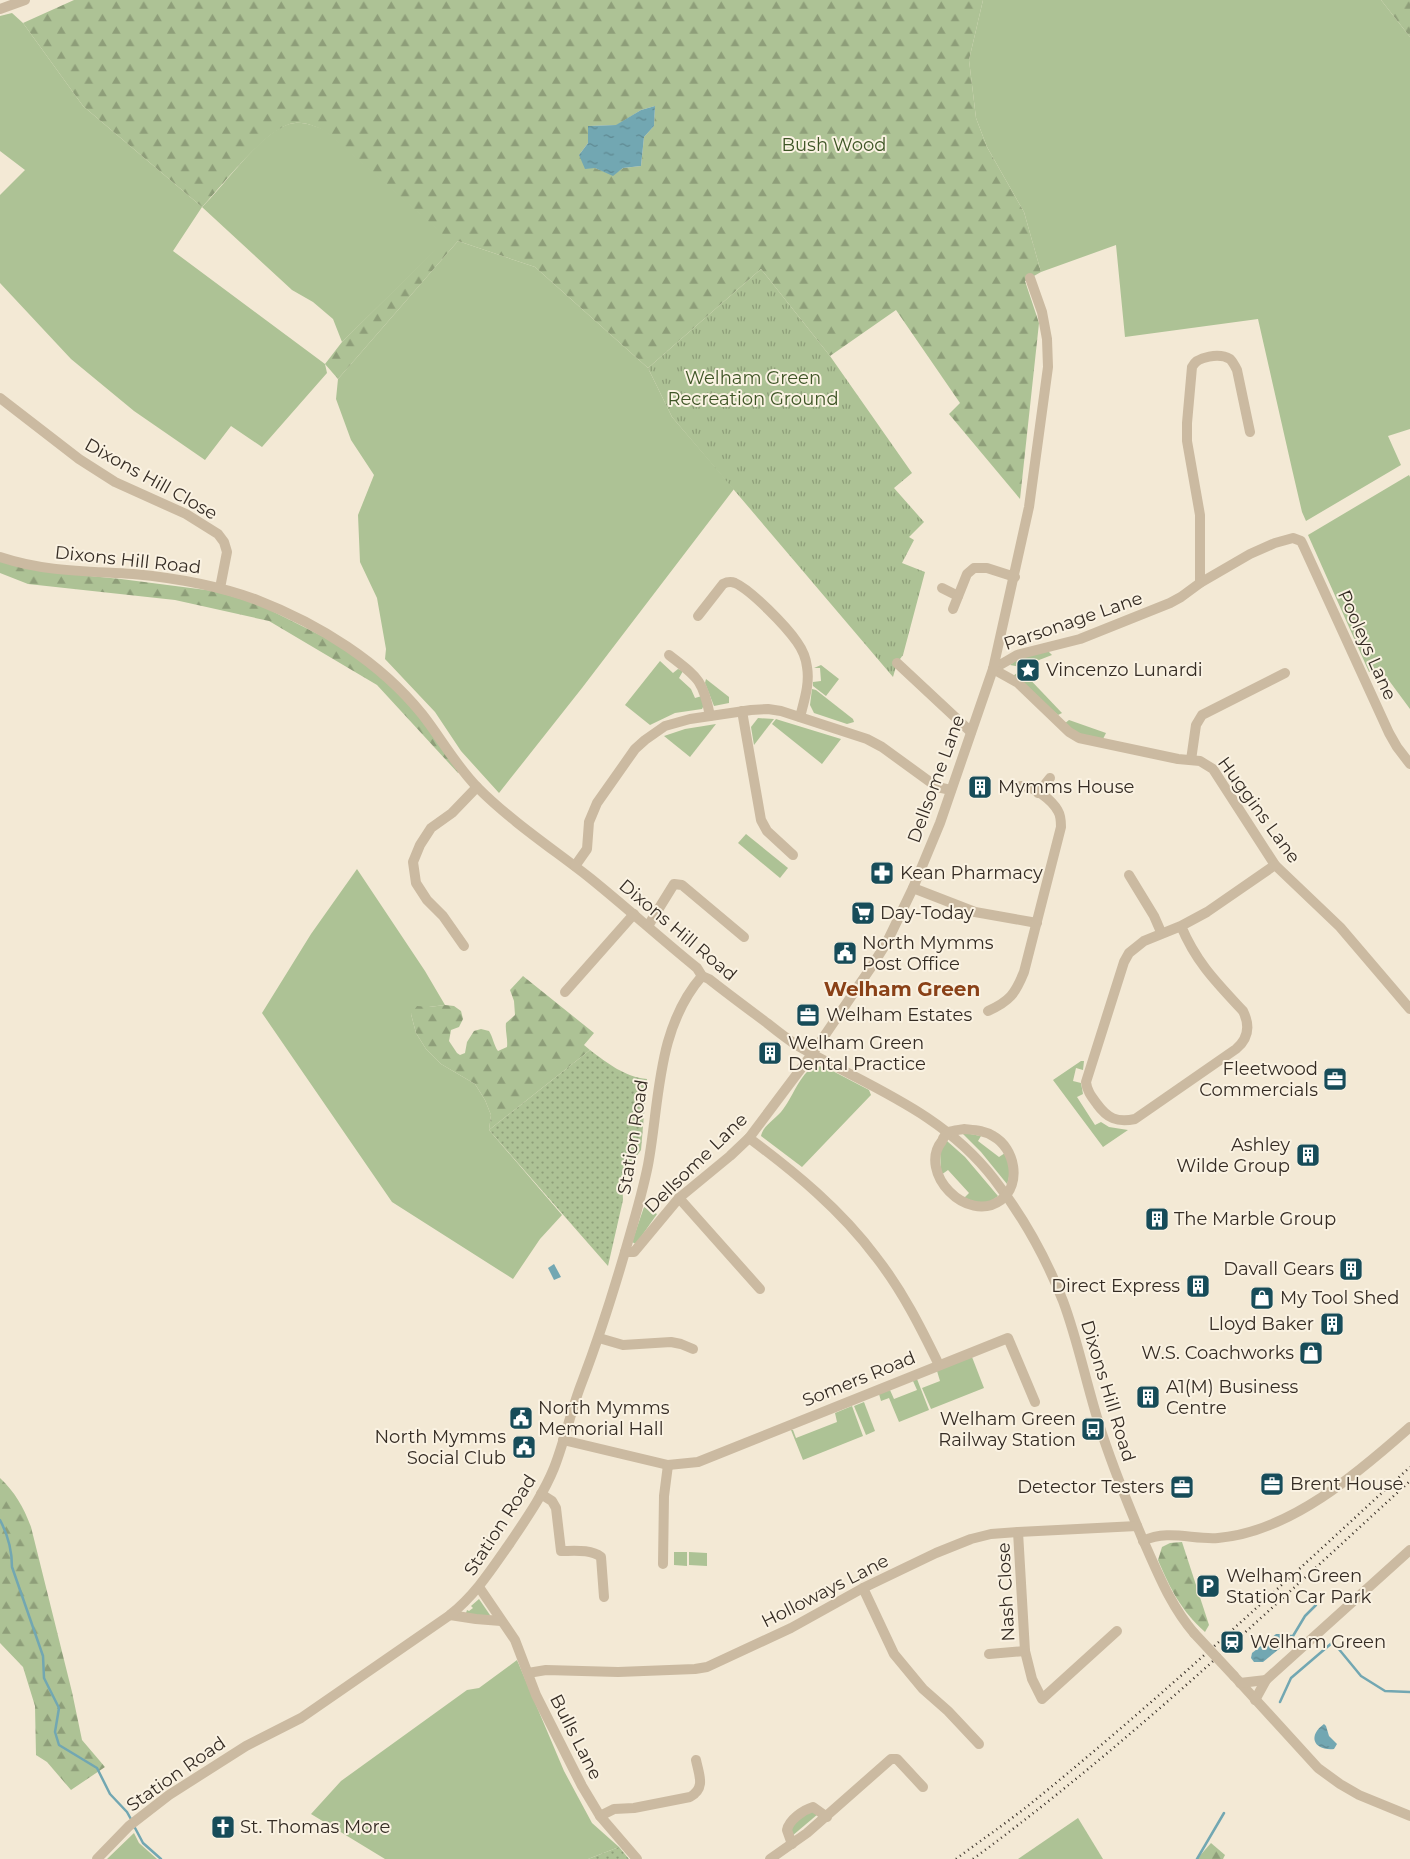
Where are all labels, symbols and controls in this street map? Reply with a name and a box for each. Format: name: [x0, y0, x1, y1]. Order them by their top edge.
park label: Bush Wood: [781, 134, 887, 156]
park label: Welham Green Recreation Ground: [667, 367, 839, 410]
street label: Dixons Hill Close: [81, 433, 221, 525]
street label: Dixons Hill Road: [54, 541, 202, 579]
street label: Pooleys Lane: [1333, 586, 1401, 704]
street label: Parsonage Lane: [1001, 587, 1145, 655]
place icon: Vincenzo Lunardi: [1015, 657, 1041, 683]
place label: Vincenzo Lunardi: [1046, 659, 1203, 681]
street label: Dellsome Lane: [903, 712, 969, 846]
street label: Huggins Lane: [1213, 752, 1305, 868]
building icon: Mymms House: [967, 774, 993, 800]
place label: Mymms House: [998, 776, 1134, 798]
pharmacy icon: Kean Pharmacy: [869, 860, 895, 886]
place label: Kean Pharmacy: [900, 862, 1043, 884]
street label: Dixons Hill Road: [615, 874, 741, 986]
supermarket icon: Day-Today: [850, 900, 876, 926]
place label: Day-Today: [880, 902, 974, 924]
place label: North Mymms Post Office: [862, 932, 994, 975]
public building icon: North Mymms Post Office: [832, 940, 858, 966]
district label: Welham Green: [824, 977, 980, 1001]
office icon: Welham Estates: [795, 1002, 821, 1028]
place label: Welham Estates: [826, 1004, 972, 1026]
place label: Welham Green Dental Practice: [788, 1032, 926, 1075]
building icon: Welham Green Dental Practice: [757, 1040, 783, 1066]
place label: Fleetwood Commercials: [1199, 1058, 1318, 1101]
office icon: Fleetwood Commercials: [1322, 1066, 1348, 1092]
street label: Station Road: [613, 1078, 653, 1196]
street label: Dellsome Lane: [640, 1108, 752, 1218]
place label: Ashley Wilde Group: [1176, 1134, 1290, 1177]
building icon: Ashley Wilde Group: [1295, 1142, 1321, 1168]
building icon: The Marble Group: [1144, 1206, 1170, 1232]
place label: The Marble Group: [1174, 1208, 1336, 1230]
building icon: Davall Gears: [1338, 1256, 1364, 1282]
place label: Davall Gears: [1223, 1258, 1334, 1280]
building icon: Direct Express: [1185, 1273, 1211, 1299]
place label: Direct Express: [1051, 1275, 1180, 1297]
shop icon: My Tool Shed: [1249, 1285, 1275, 1311]
place label: My Tool Shed: [1280, 1287, 1399, 1309]
building icon: Lloyd Baker: [1319, 1311, 1345, 1337]
place label: Lloyd Baker: [1208, 1313, 1314, 1335]
street label: Dixons Hill Road: [1076, 1318, 1140, 1464]
shop icon: W.S. Coachworks: [1298, 1340, 1324, 1366]
place label: W.S. Coachworks: [1141, 1342, 1294, 1364]
street label: Somers Road: [799, 1346, 919, 1412]
place label: A1(M) Business Centre: [1166, 1376, 1299, 1419]
building icon: A1(M) Business Centre: [1135, 1384, 1161, 1410]
place label: North Mymms Memorial Hall: [538, 1397, 670, 1440]
public building icon: North Mymms Memorial Hall: [508, 1405, 534, 1431]
place label: Welham Green Railway Station: [938, 1408, 1076, 1451]
bus stop icon: Welham Green Railway Station: [1080, 1416, 1106, 1442]
place label: North Mymms Social Club: [374, 1426, 506, 1469]
public building icon: North Mymms Social Club: [511, 1434, 537, 1460]
street label: Station Road: [459, 1470, 541, 1580]
office icon: Brent House: [1259, 1471, 1285, 1497]
place label: Brent House: [1290, 1473, 1403, 1495]
office icon: Detector Testers: [1169, 1474, 1195, 1500]
place label: Detector Testers: [1017, 1476, 1164, 1498]
street label: Nash Close: [992, 1542, 1020, 1642]
street label: Holloways Lane: [758, 1549, 892, 1633]
place label: Welham Green Station Car Park: [1226, 1565, 1371, 1608]
parking icon: Welham Green Station Car Park: [1195, 1573, 1221, 1599]
station icon: Welham Green: [1219, 1629, 1245, 1655]
place label: Welham Green: [1250, 1631, 1386, 1653]
street label: Bulls Lane: [545, 1691, 607, 1784]
street label: Station Road: [122, 1732, 230, 1816]
church icon: St. Thomas More: [210, 1814, 236, 1840]
place label: St. Thomas More: [240, 1816, 391, 1838]

